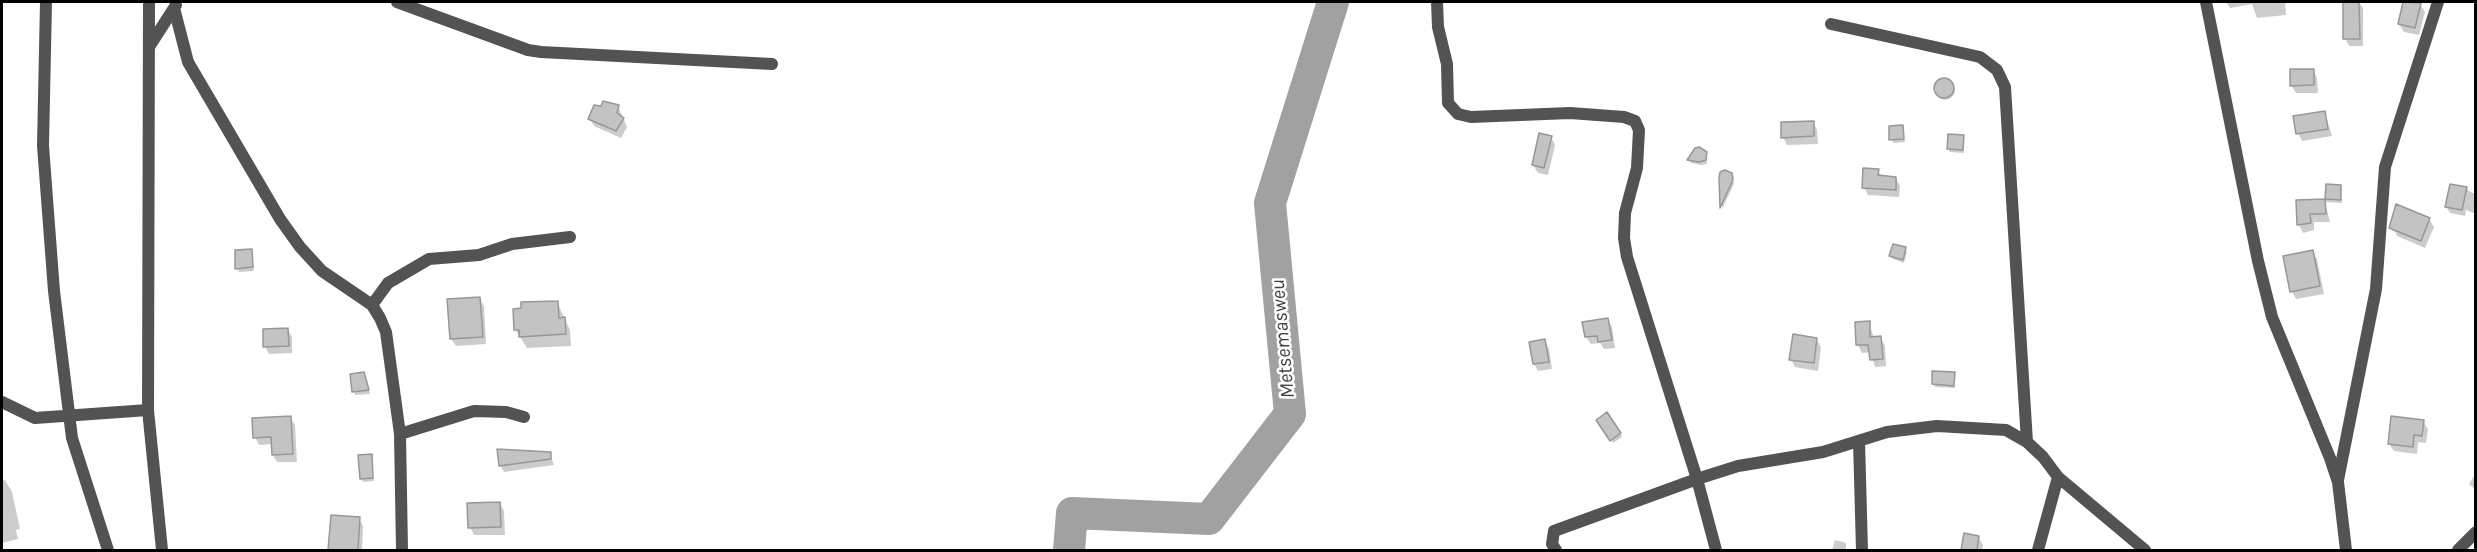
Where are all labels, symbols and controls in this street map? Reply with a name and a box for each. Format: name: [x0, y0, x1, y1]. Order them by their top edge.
water label: Metsemasweu: [1266, 278, 1300, 400]

